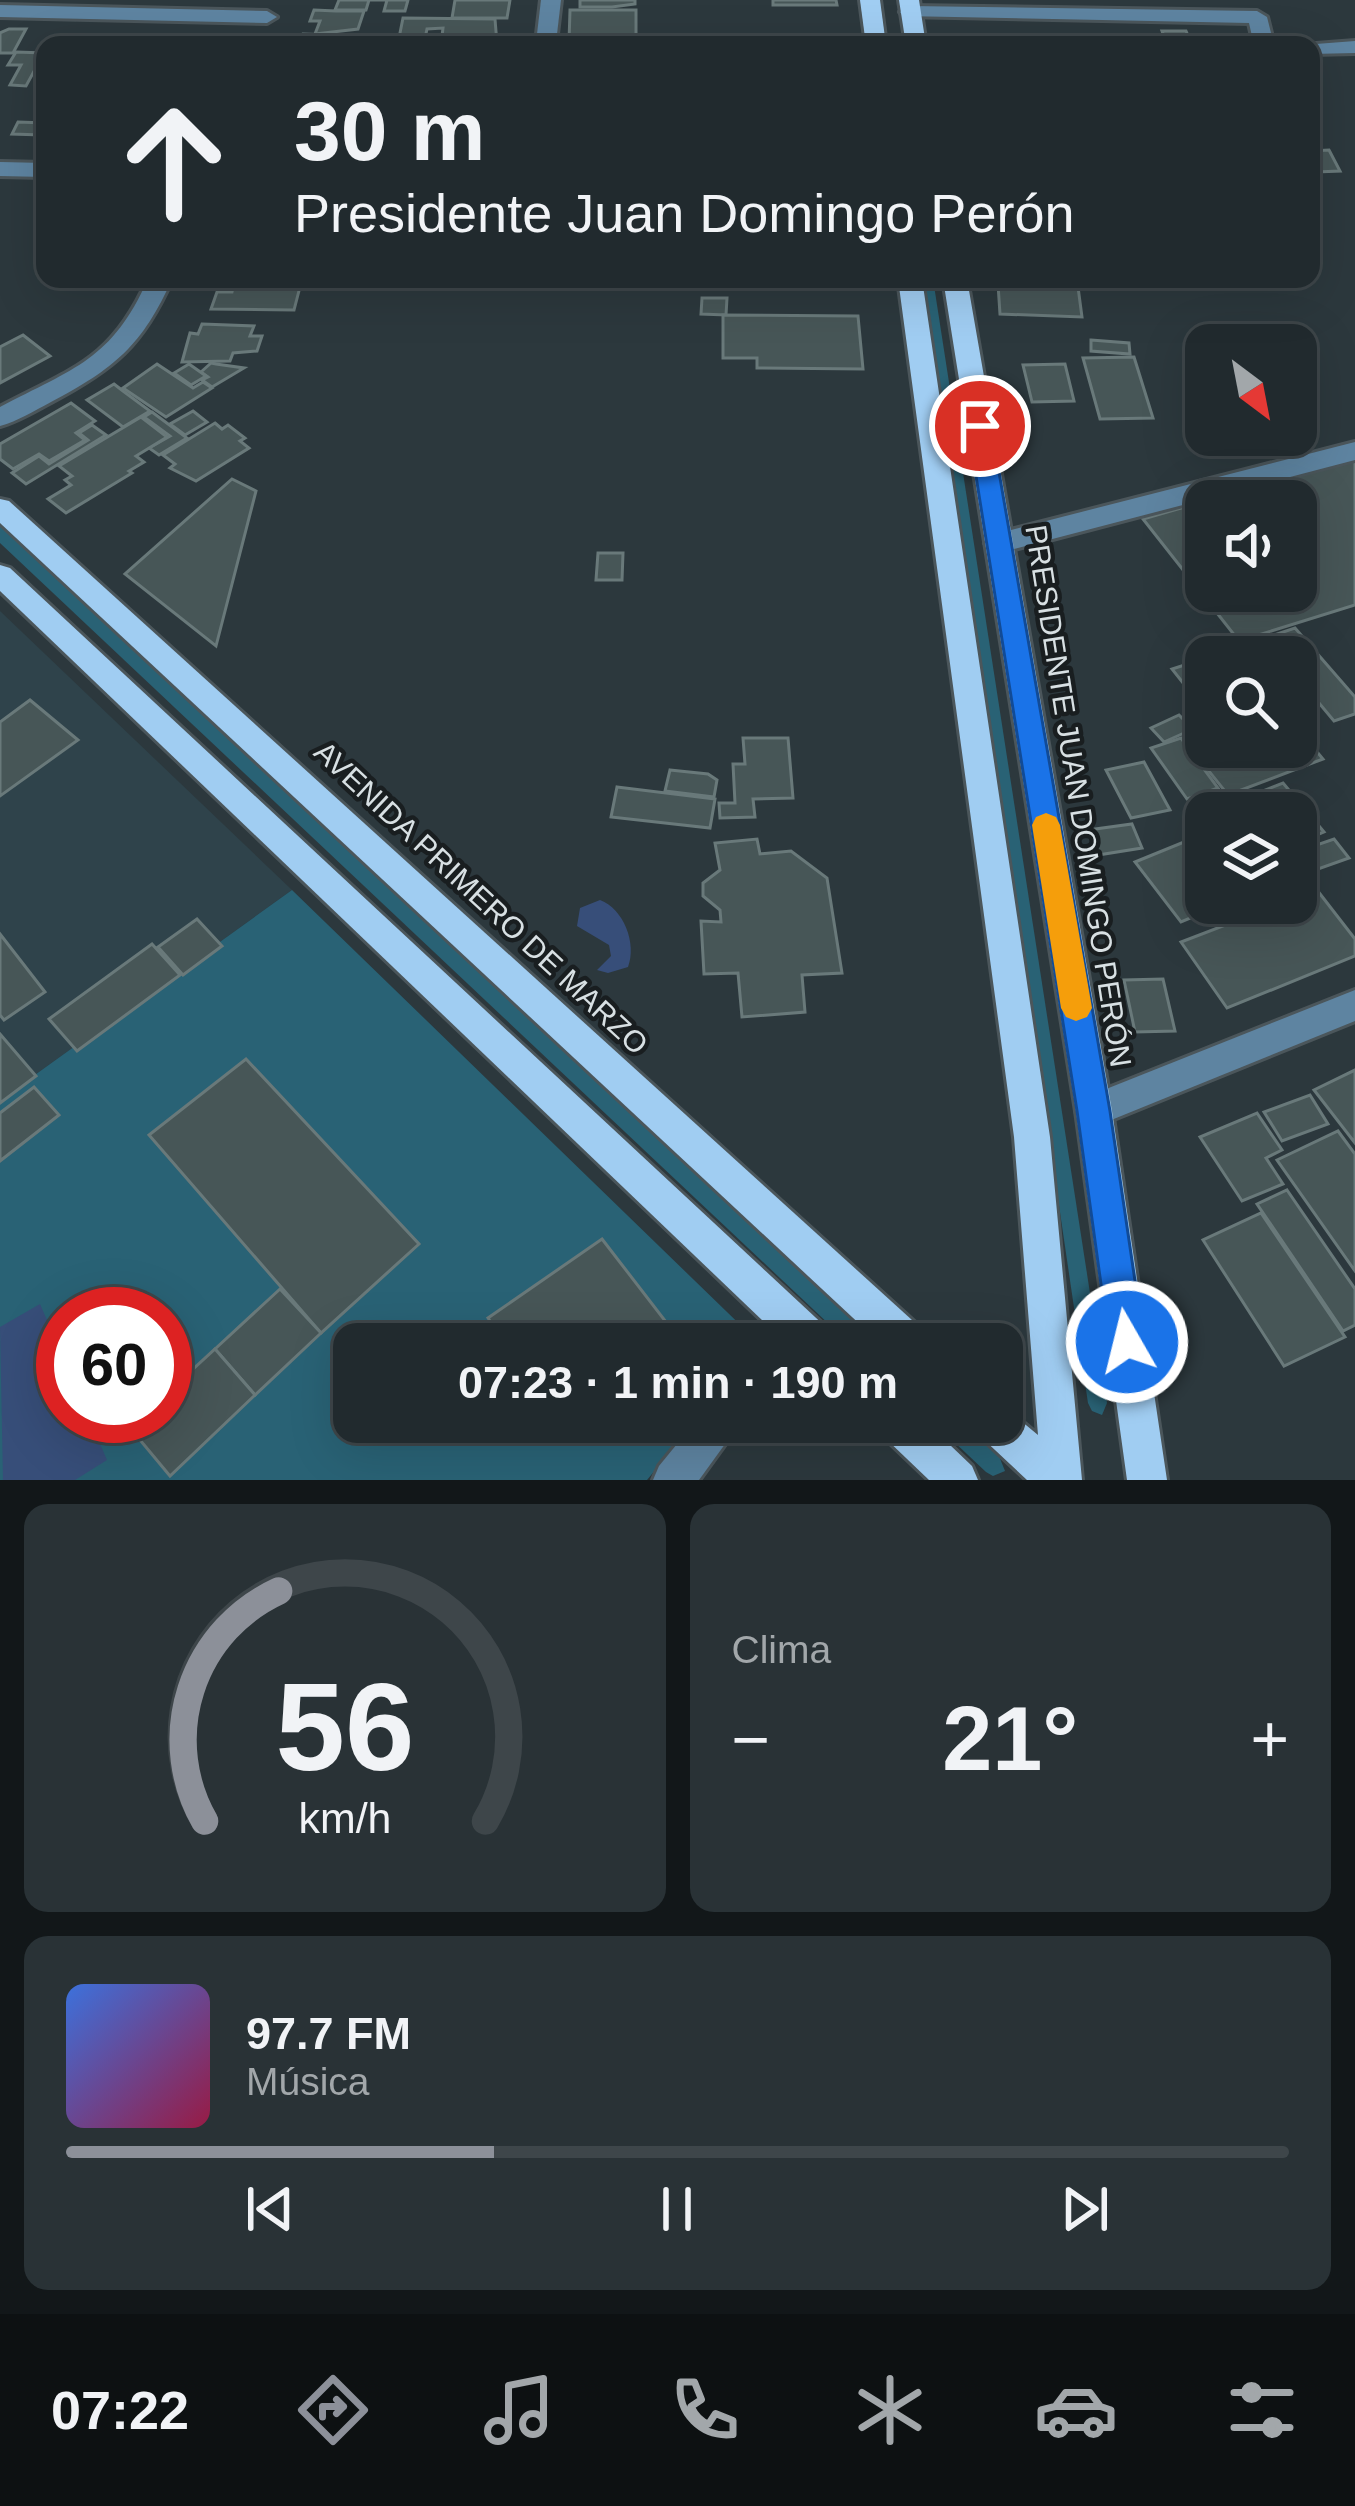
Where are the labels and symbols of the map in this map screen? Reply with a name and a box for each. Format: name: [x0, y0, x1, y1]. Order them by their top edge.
north arrow: [1185, 324, 1317, 456]
pin: [929, 375, 1031, 477]
street label: PRESIDENTE JUAN DOMINGO PERÓN: [1019, 523, 1138, 1069]
street label: AVENIDA PRIMERO DE MARZO: [308, 735, 655, 1061]
position arrow: [1064, 1279, 1190, 1405]
speed limit sign: 60: [36, 1287, 192, 1443]

